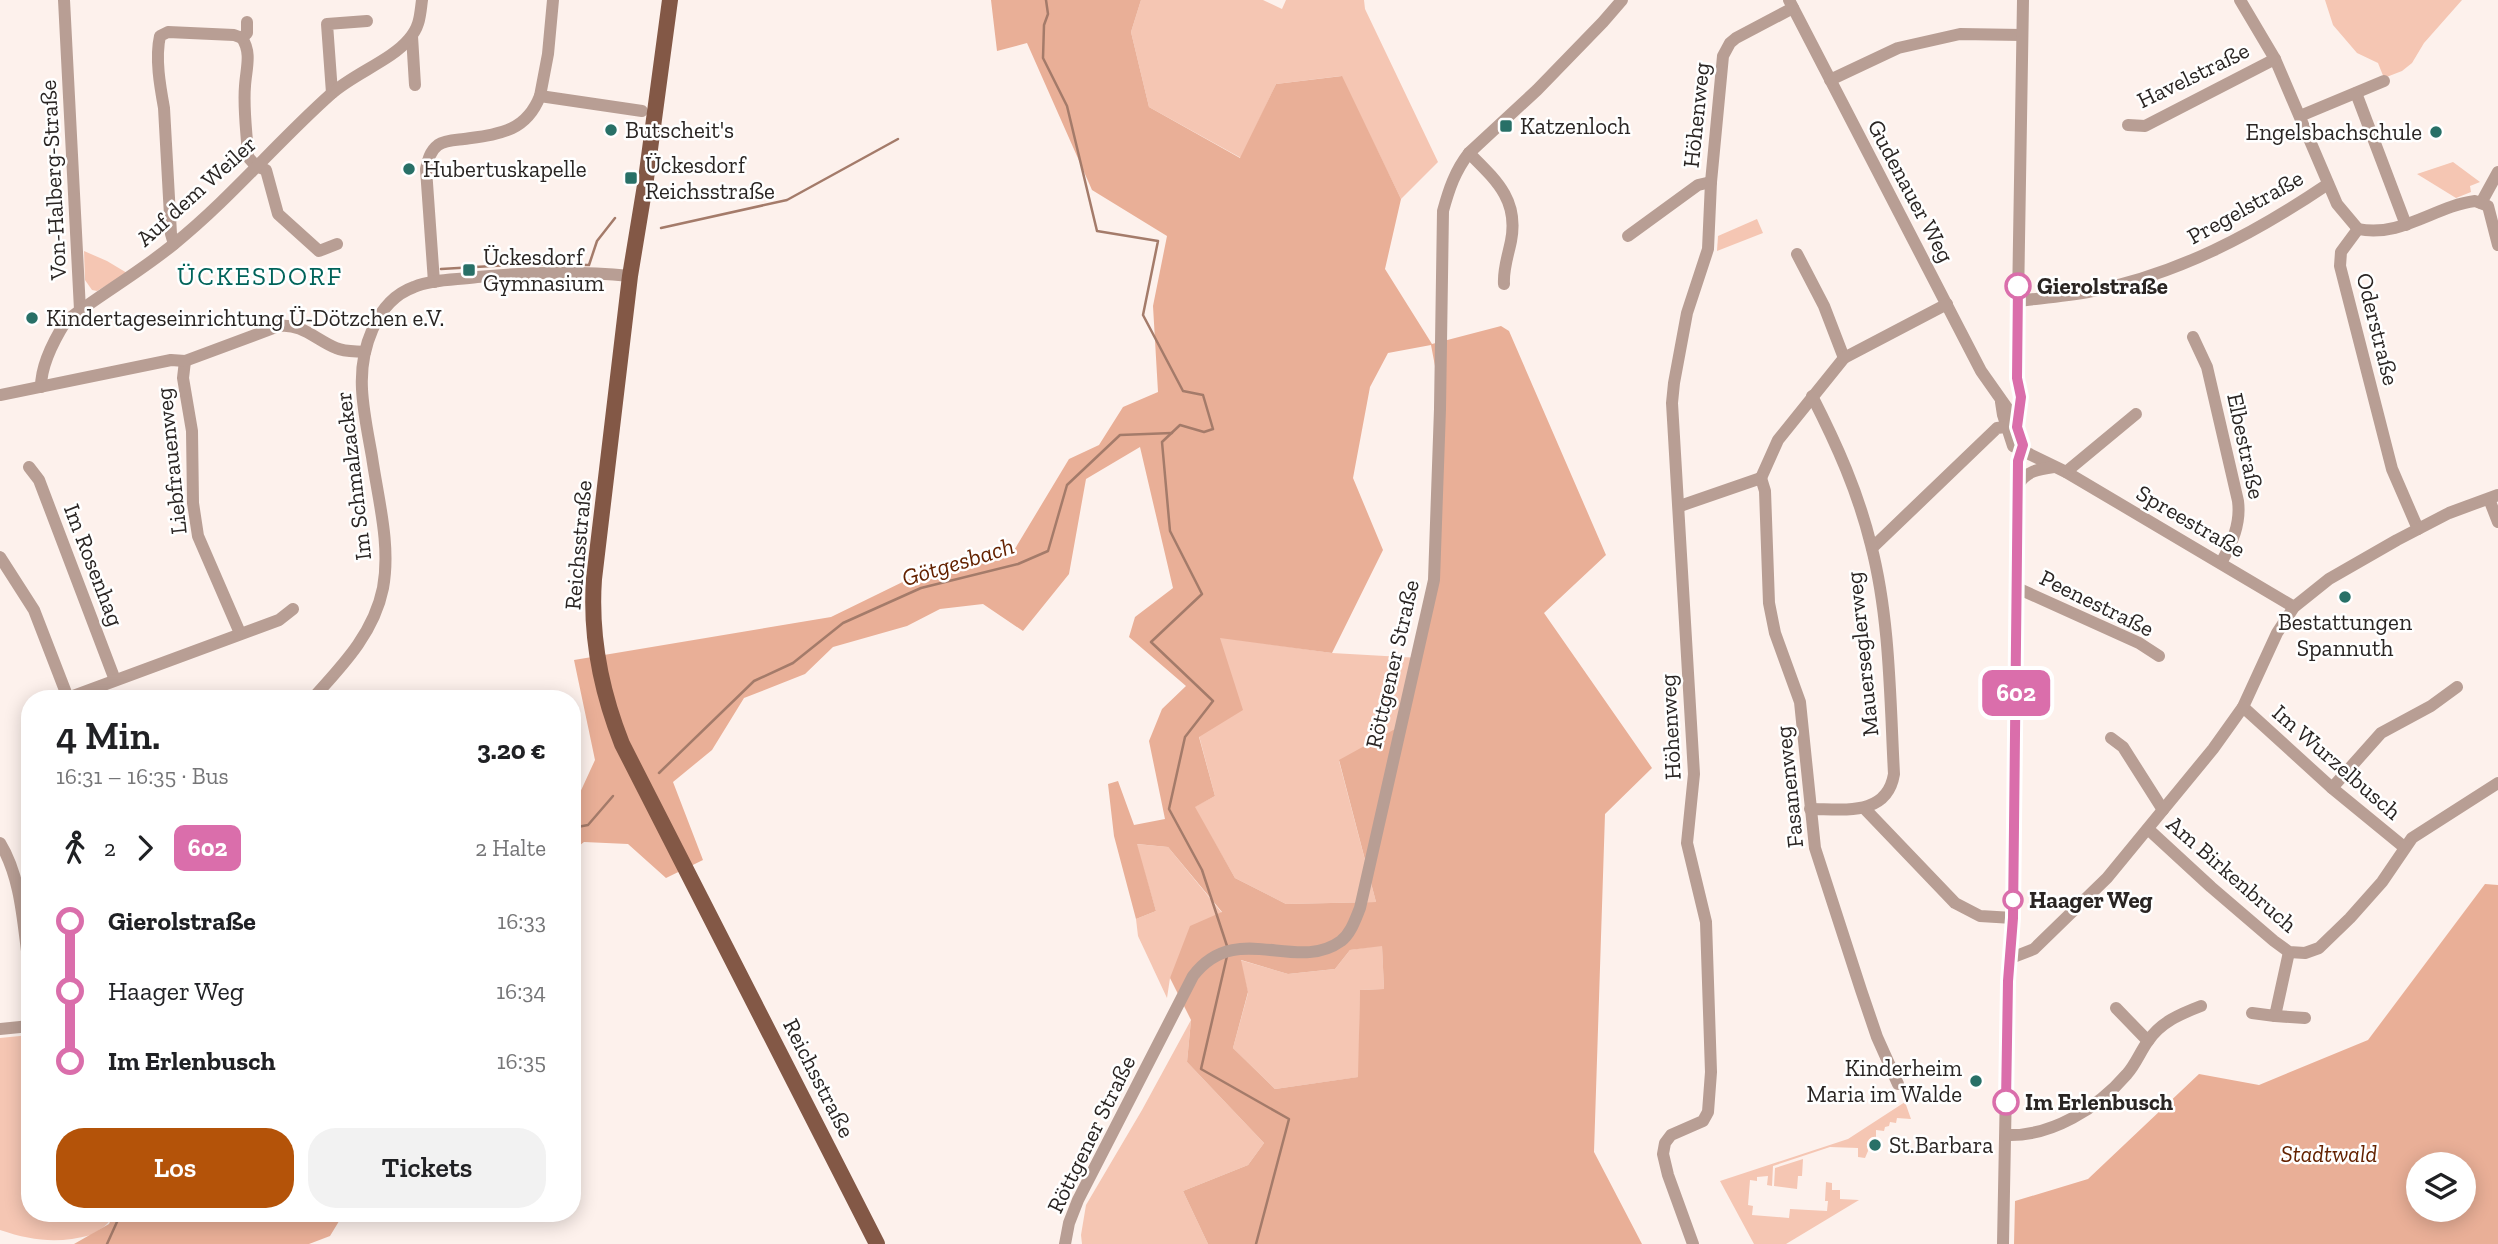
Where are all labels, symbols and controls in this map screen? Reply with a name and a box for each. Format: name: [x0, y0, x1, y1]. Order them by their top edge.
street label: Havelstraße: [2132, 36, 2254, 114]
street label: Höhenweg: [1677, 61, 1715, 169]
street label: Von-Halberg-Straße: [34, 79, 72, 282]
place label: Katzenloch: [1520, 112, 1631, 140]
street label: Gudenauer Weg: [1862, 115, 1961, 268]
place label: Butscheit's: [625, 116, 734, 144]
marker: Katzenloch: [1498, 118, 1514, 134]
place label: Engelsbachschule: [2245, 118, 2422, 146]
marker: Butscheit's: [603, 122, 619, 138]
marker: Engelsbachschule: [2428, 124, 2444, 140]
street label: Auf dem Weiler: [130, 130, 262, 252]
place label: Ückesdorf Reichsstraße: [645, 151, 775, 205]
place label: Hubertuskapelle: [423, 155, 587, 183]
marker: Hubertuskapelle: [401, 161, 417, 177]
street label: Pregelstraße: [2182, 164, 2308, 250]
marker: Ückesdorf Reichsstraße: [623, 170, 639, 186]
place label: Ückesdorf Gymnasium: [483, 243, 604, 297]
district label: ÜCKESDORF: [177, 260, 343, 292]
marker: Ückesdorf Gymnasium: [461, 262, 477, 278]
street label: Oderstraße: [2350, 270, 2406, 388]
place label: Gierolstraße: [2037, 272, 2168, 300]
marker: Gierolstraße: [2005, 273, 2031, 299]
place label: Kindertageseinrichtung Ü-Dötzchen e.V.: [46, 304, 444, 332]
marker: Kindertageseinrichtung Ü-Dötzchen e.V.: [24, 310, 40, 326]
street label: Liebfrauenweg: [149, 386, 193, 536]
street label: Im Schmalzacker: [329, 390, 377, 562]
street label: Elbestraße: [2221, 390, 2271, 502]
street label: Reichsstraße: [558, 479, 598, 611]
street label: Spreestraße: [2131, 479, 2251, 563]
street label: Im Rosenhag: [58, 500, 130, 631]
water label: Götgesbach: [898, 531, 1017, 592]
street label: Peenestraße: [2035, 563, 2159, 643]
street label: Mauerseglerweg: [1839, 570, 1885, 738]
street label: Röttgener Straße: [1359, 577, 1425, 751]
marker: Bestattungen Spannuth: [2337, 589, 2353, 605]
place label: Bestattungen Spannuth: [2278, 608, 2412, 662]
line badge: 602: [1976, 670, 2056, 716]
street label: Höhenweg: [1653, 673, 1687, 781]
text: 602: [1996, 678, 2036, 707]
street label: Im Wurzelbusch: [2267, 698, 2407, 826]
text: 4 Min.: [56, 713, 160, 759]
street label: Fasanenweg: [1769, 724, 1809, 849]
text: 3.20 €: [477, 734, 546, 766]
text: 16:31 – 16:35 · Bus: [56, 762, 229, 790]
street label: Am Birkenbruch: [2161, 810, 2303, 938]
icon: walk: [56, 829, 94, 867]
icon: forward: [126, 829, 164, 867]
text: 602: [188, 833, 227, 862]
text: 2: [104, 834, 116, 862]
text: 2 Halte: [475, 834, 546, 862]
place label: Haager Weg: [2029, 886, 2153, 914]
marker: Haager Weg: [2003, 890, 2023, 910]
text: Gierolstraße: [108, 905, 256, 937]
text: 16:33: [497, 907, 546, 935]
text: Haager Weg: [108, 975, 244, 1007]
text: 16:34: [496, 977, 546, 1005]
street label: Reichsstraße: [777, 1014, 861, 1142]
text: Im Erlenbusch: [108, 1045, 276, 1077]
text: 16:35: [497, 1047, 546, 1075]
street label: Röttgener Straße: [1041, 1051, 1141, 1217]
place label: Kinderheim Maria im Walde: [1807, 1054, 1962, 1108]
marker: Kinderheim Maria im Walde: [1968, 1073, 1984, 1089]
place label: Im Erlenbusch: [2025, 1088, 2174, 1116]
marker: Im Erlenbusch: [1993, 1089, 2019, 1115]
button: Los: [56, 1128, 294, 1208]
button: Tickets: [308, 1128, 546, 1208]
place label: St.Barbara: [1889, 1131, 1993, 1159]
marker: St.Barbara: [1867, 1137, 1883, 1153]
park label: Stadtwald: [2281, 1140, 2377, 1168]
map controls: [2406, 1152, 2476, 1222]
button: layers: [2406, 1152, 2476, 1222]

